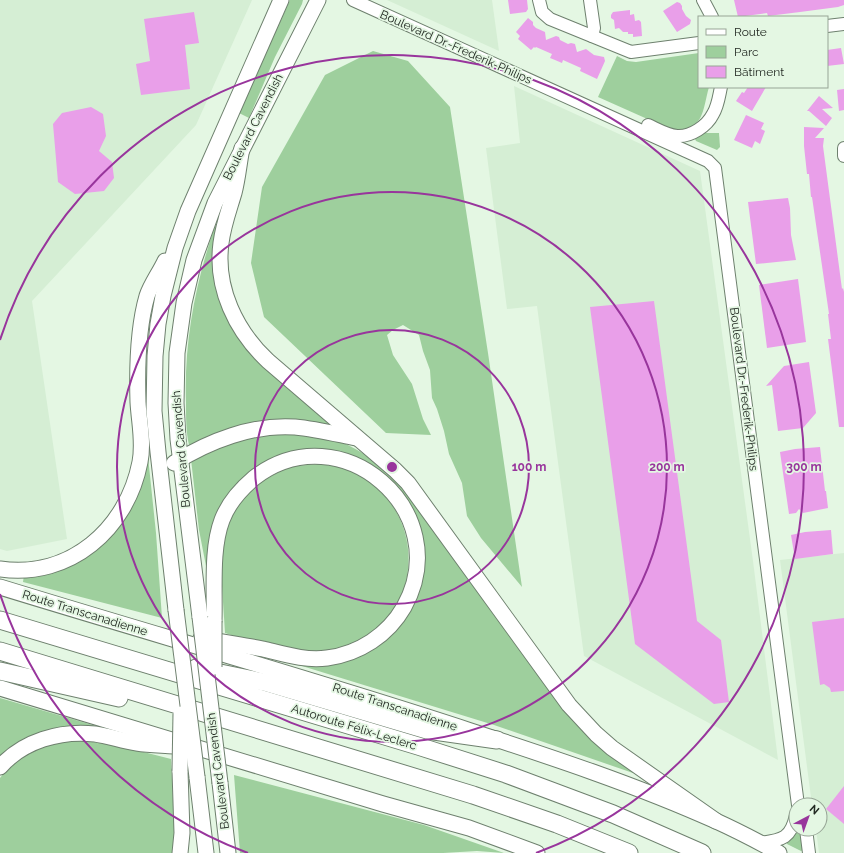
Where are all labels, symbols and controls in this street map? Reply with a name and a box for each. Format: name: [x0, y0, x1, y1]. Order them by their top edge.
street label: Boulevard Dr.-Frederik-Philips: [378, 7, 534, 87]
legend: [698, 16, 828, 88]
text: Route: [734, 25, 767, 39]
text: Parc: [734, 45, 759, 59]
text: Bâtiment: [734, 65, 784, 79]
street label: Boulevard Cavendish: [220, 72, 286, 182]
street label: Boulevard Dr.-Frederik-Philips: [727, 306, 761, 472]
street label: Boulevard Cavendish: [169, 390, 193, 508]
centre of rings: [385, 460, 399, 474]
text: 100 m: [512, 460, 546, 474]
text: 200 m: [649, 460, 685, 474]
text: 300 m: [786, 460, 822, 474]
street label: Route Transcanadienne: [21, 587, 149, 639]
street label: Route Transcanadienne: [331, 680, 459, 734]
street label: Autoroute Félix-Leclerc: [290, 701, 419, 753]
street label: Boulevard Cavendish: [204, 712, 232, 830]
north arrow: [788, 797, 828, 837]
text: N: [807, 802, 822, 817]

